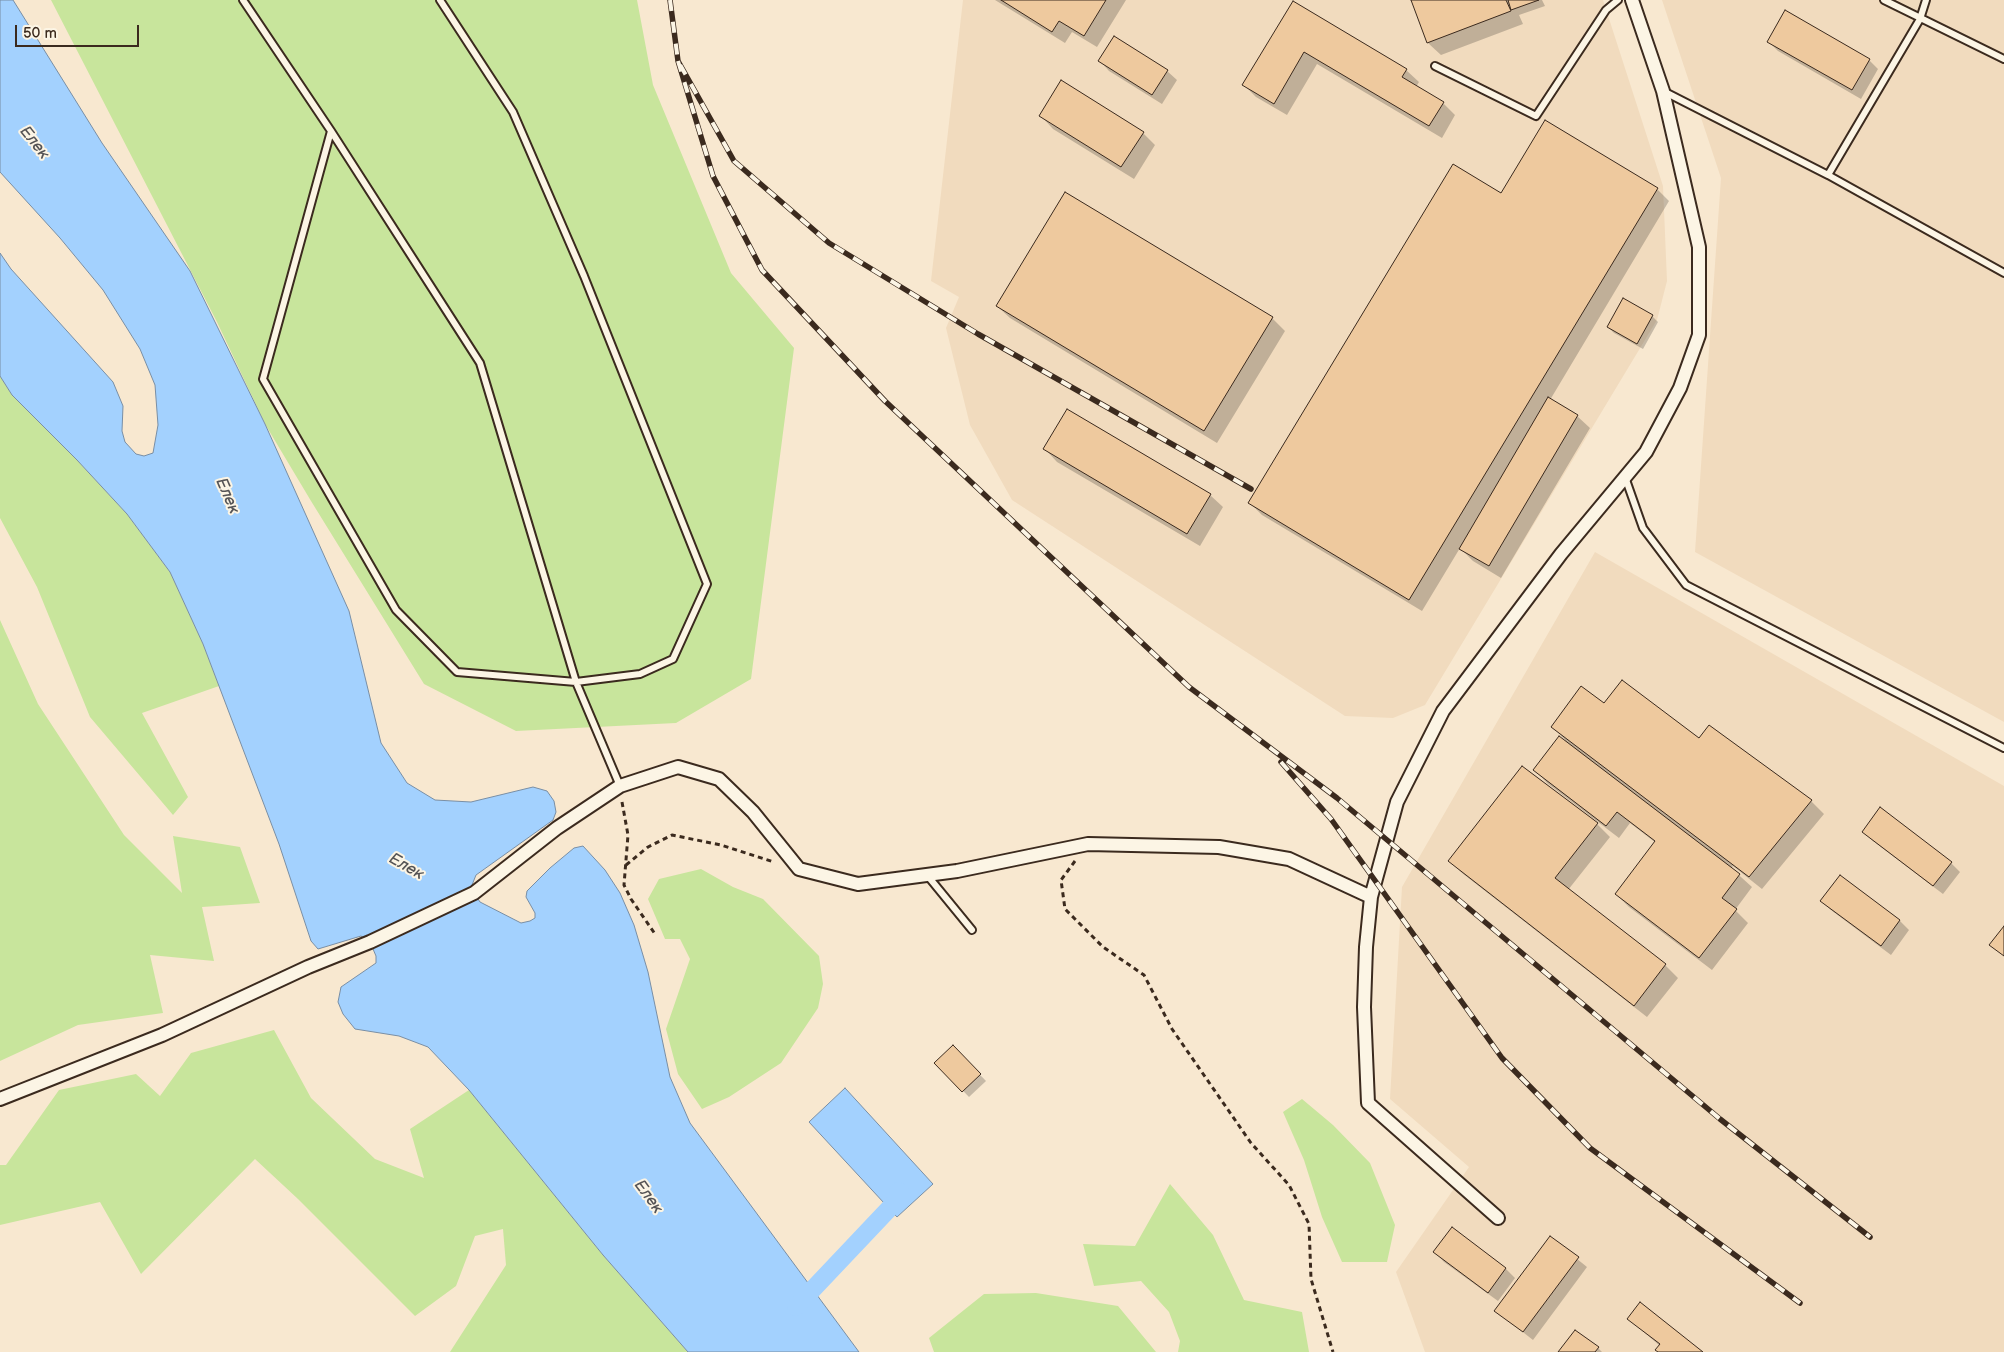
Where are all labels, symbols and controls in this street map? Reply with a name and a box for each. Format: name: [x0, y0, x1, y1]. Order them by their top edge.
scale bar: [18, 15, 141, 47]
text: 50 m: [23, 24, 57, 43]
water label: Елек: [15, 123, 53, 163]
water label: Елек: [211, 475, 243, 517]
water label: Елек: [385, 849, 427, 885]
water label: Елек: [629, 1176, 667, 1218]

